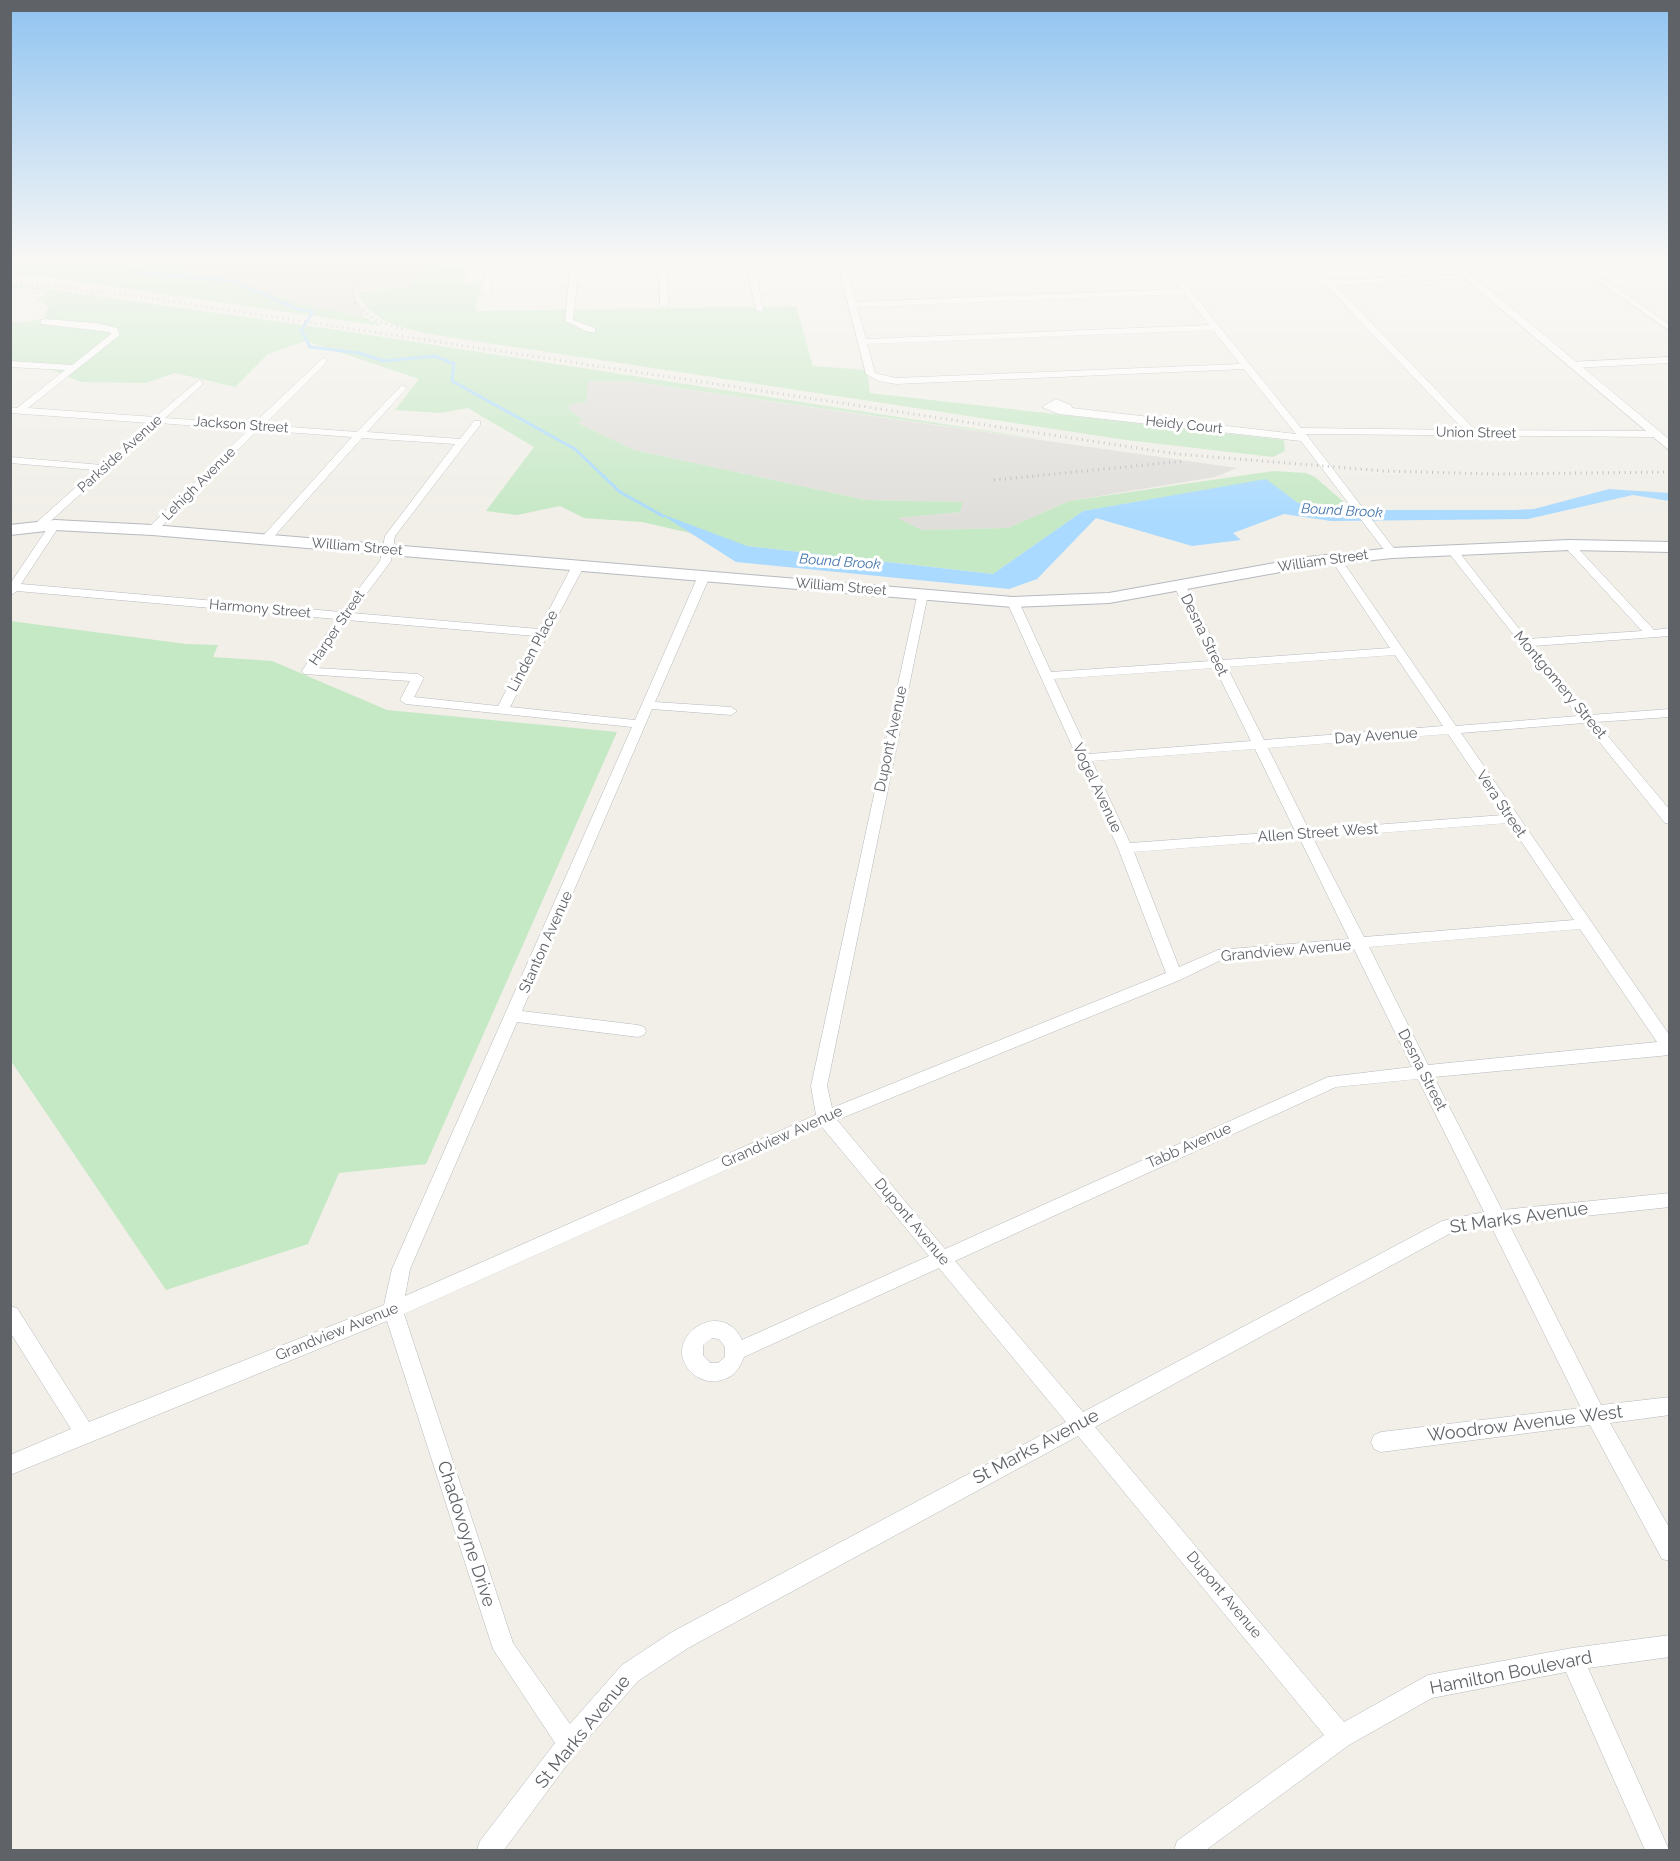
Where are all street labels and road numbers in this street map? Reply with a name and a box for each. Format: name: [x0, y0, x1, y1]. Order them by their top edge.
street label: Parkside Avenue: [74, 412, 166, 496]
street label: Jackson Street: [193, 413, 289, 437]
street label: Heidy Court: [1145, 413, 1223, 437]
street label: Union Street: [1436, 424, 1516, 442]
street label: Lehigh Avenue: [159, 444, 239, 524]
street label: William Street: [311, 535, 403, 559]
street label: William Street: [1277, 546, 1369, 576]
street label: William Street: [795, 575, 887, 599]
street label: Harper Street: [306, 587, 368, 669]
street label: Desna Street: [1176, 591, 1232, 679]
street label: Harmony Street: [208, 596, 312, 622]
street label: Linden Place: [504, 607, 562, 695]
street label: Montgomery Street: [1510, 627, 1610, 743]
street label: Dupont Avenue: [871, 684, 911, 794]
street label: Day Avenue: [1334, 724, 1418, 748]
street label: Vogel Avenue: [1068, 740, 1126, 836]
street label: Vera Street: [1472, 767, 1530, 841]
street label: Allen Street West: [1257, 820, 1379, 846]
street label: Stanton Avenue: [515, 888, 577, 996]
street label: Grandview Avenue: [1220, 936, 1352, 966]
street label: Desna Street: [1394, 1026, 1450, 1114]
street label: Grandview Avenue: [719, 1102, 845, 1172]
street label: Tabb Avenue: [1144, 1119, 1234, 1173]
street label: Dupont Avenue: [870, 1175, 954, 1269]
street label: St Marks Avenue: [1449, 1198, 1589, 1238]
street label: Grandview Avenue: [273, 1299, 401, 1365]
street label: Woodrow Avenue West: [1426, 1401, 1624, 1447]
street label: St Marks Avenue: [969, 1405, 1103, 1489]
street label: Chadovoyne Drive: [432, 1458, 500, 1610]
street label: Dupont Avenue: [1182, 1548, 1266, 1642]
street label: Hamilton Boulevard: [1428, 1647, 1594, 1699]
street label: St Marks Avenue: [531, 1671, 635, 1793]

